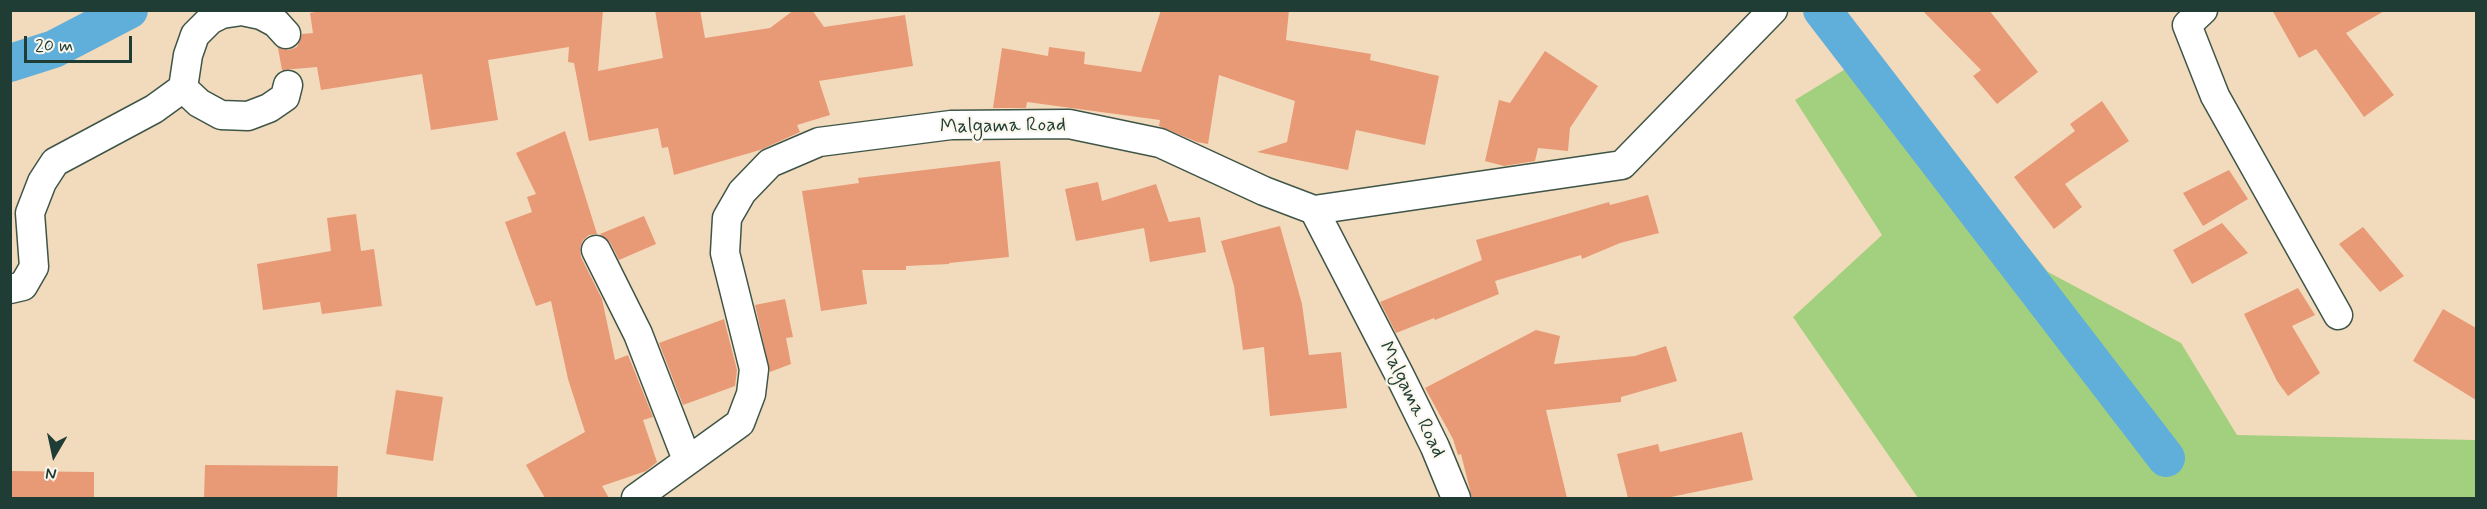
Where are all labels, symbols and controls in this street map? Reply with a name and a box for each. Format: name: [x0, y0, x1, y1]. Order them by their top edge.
scale bar: [27, 24, 135, 62]
text: 20 m: [35, 34, 73, 58]
street label: Malgama Road: [940, 114, 1066, 140]
street label: Malgama Road: [1373, 338, 1449, 462]
north arrow: [24, 425, 84, 485]
text: N: [44, 462, 58, 484]

